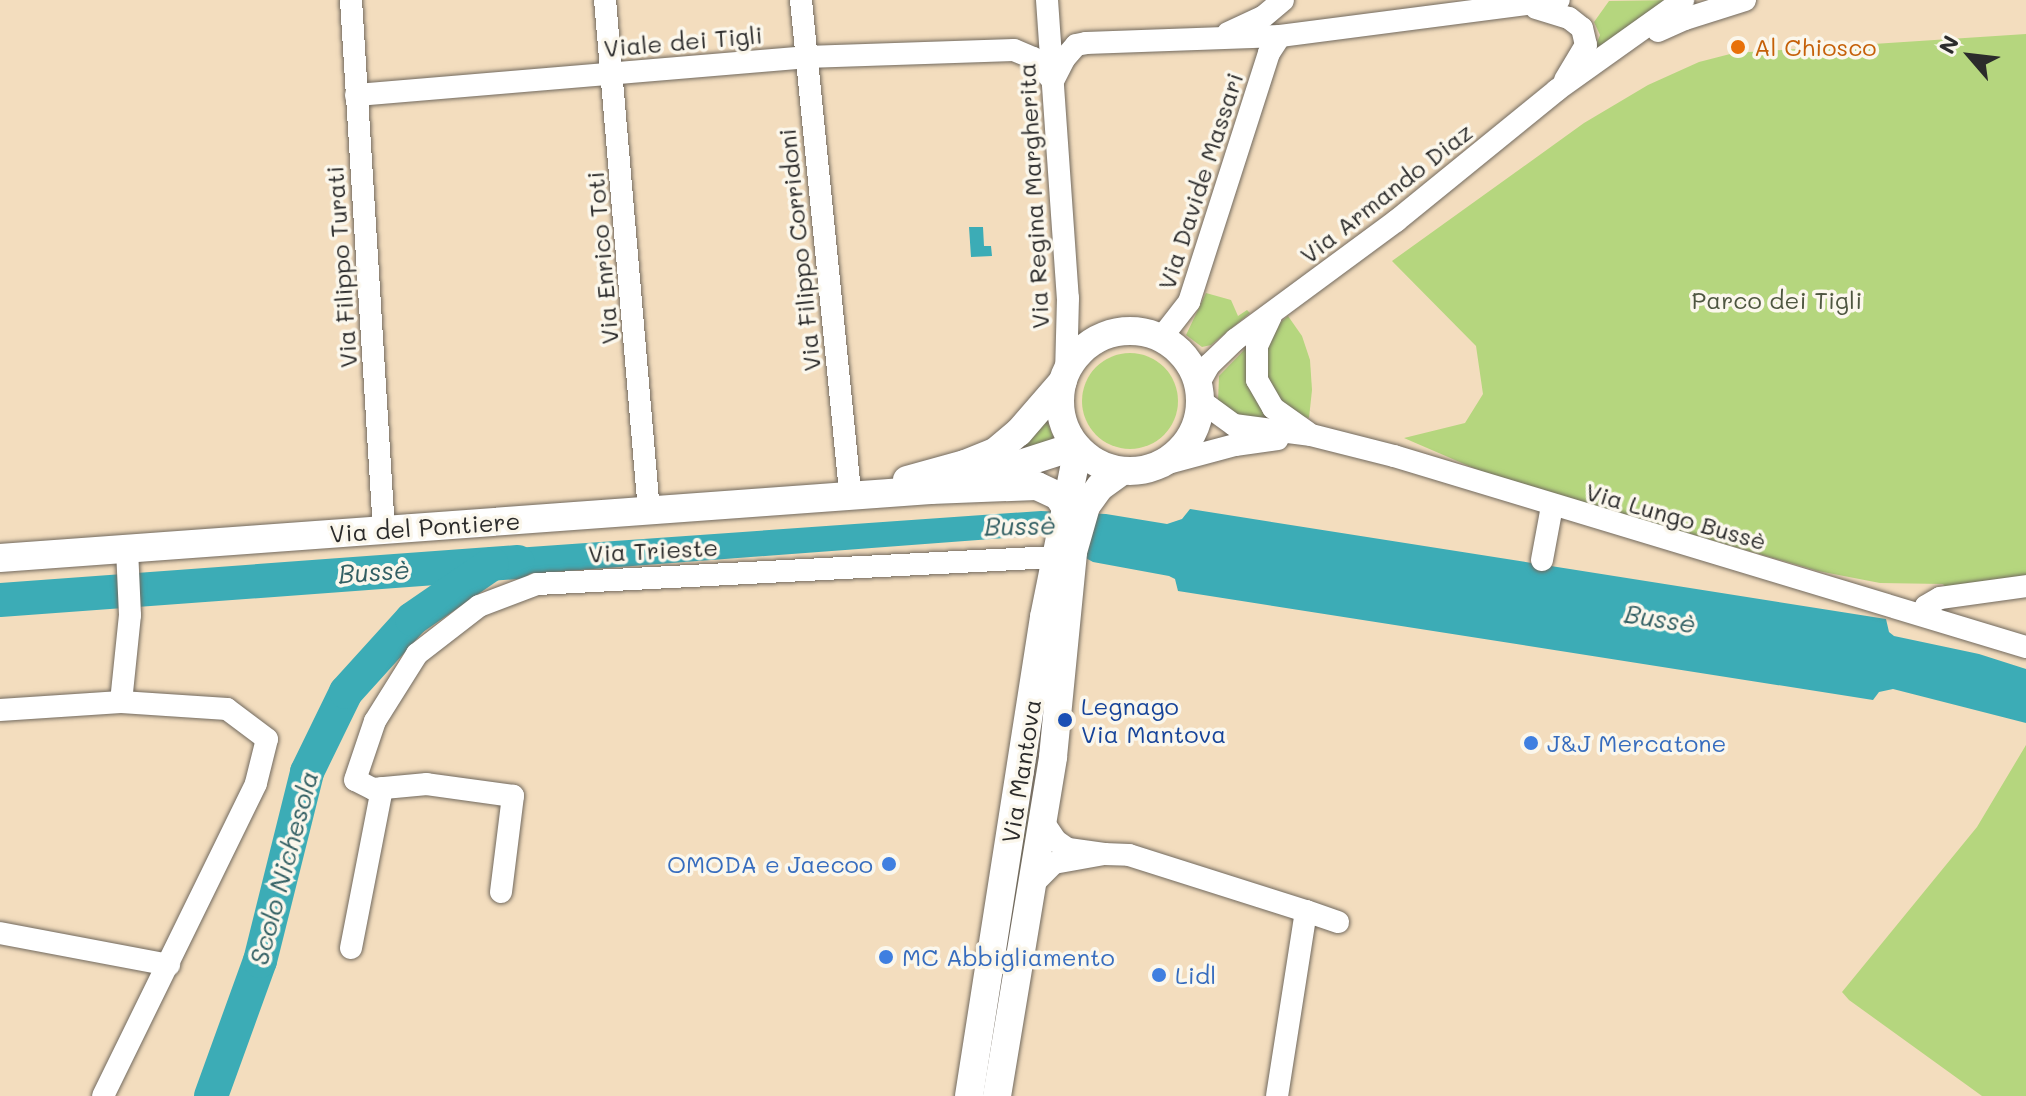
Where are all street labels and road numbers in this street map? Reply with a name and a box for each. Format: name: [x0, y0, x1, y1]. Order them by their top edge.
street label: Viale dei Tigli: [602, 20, 764, 62]
street label: Via Regina Margherita: [1012, 62, 1054, 330]
street label: Via Davide Massari: [1151, 69, 1249, 293]
street label: Via Armando Diaz: [1294, 117, 1478, 269]
street label: Via Filippo Corridoni: [772, 127, 826, 373]
street label: Via Filippo Turati: [320, 165, 362, 369]
street label: Via Enrico Toti: [580, 170, 624, 346]
street label: Via Lungo Bussè: [1582, 476, 1770, 556]
street label: Via del Pontiere: [329, 506, 521, 548]
street label: Via Trieste: [587, 532, 719, 568]
street label: Via Mantova: [995, 697, 1047, 845]

